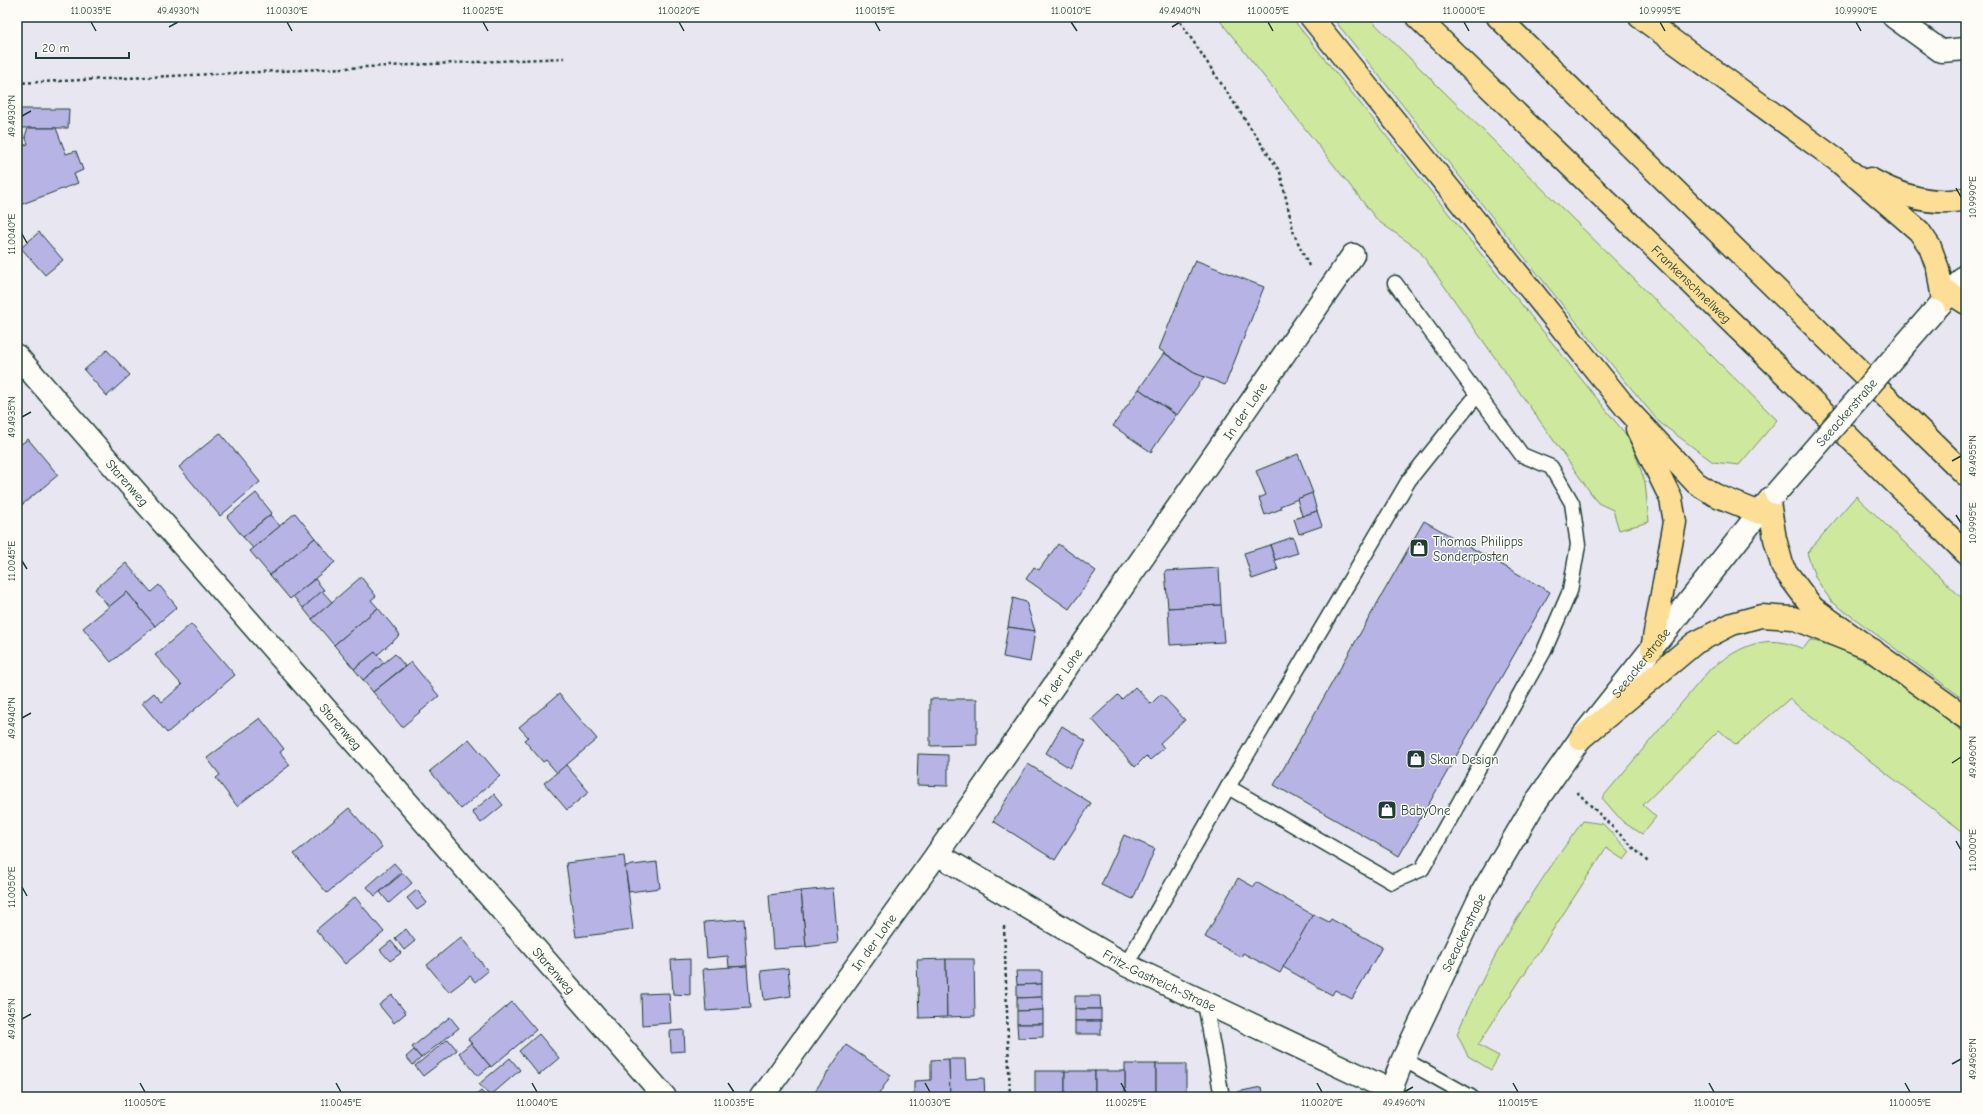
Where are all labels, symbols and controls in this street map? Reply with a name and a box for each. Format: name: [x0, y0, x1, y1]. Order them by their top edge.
text: 11.0035°E: [71, 5, 111, 17]
text: 49.4930°N: [157, 5, 199, 17]
text: 11.0030°E: [266, 5, 308, 17]
text: 11.0025°E: [463, 5, 503, 17]
text: 11.0020°E: [658, 5, 700, 17]
text: 11.0015°E: [855, 5, 895, 17]
text: 11.0010°E: [1051, 5, 1091, 17]
text: 49.4940°N: [1159, 5, 1201, 17]
text: 11.0005°E: [1247, 5, 1289, 17]
text: 11.0000°E: [1443, 5, 1485, 17]
text: 10.9995°E: [1639, 5, 1681, 17]
text: 10.9990°E: [1835, 5, 1877, 17]
scale bar: [36, 34, 129, 60]
text: 20 m: [42, 41, 70, 55]
text: 49.4930°N: [6, 95, 18, 137]
text: 10.9990°E: [1967, 176, 1979, 218]
text: 11.0040°E: [6, 213, 18, 255]
street label: Frankenschnellweg: [1649, 242, 1734, 326]
street label: Seeackerstraße: [1813, 375, 1880, 450]
street label: In der Lohe: [1220, 379, 1271, 443]
text: 49.4935°N: [6, 396, 18, 438]
text: 49.4955°N: [1967, 435, 1979, 477]
street label: Starenweg: [103, 456, 152, 509]
text: 10.9995°E: [1967, 502, 1979, 544]
place label: Thomas Philipps Sonderposten: [1433, 534, 1523, 564]
shop icon: Thomas Philipps Sonderposten: [1408, 537, 1430, 559]
text: 11.0045°E: [6, 541, 18, 581]
street label: Seeackerstraße: [1609, 624, 1674, 701]
street label: In der Lohe: [1035, 645, 1086, 709]
text: 49.4940°N: [6, 697, 18, 739]
street label: Starenweg: [316, 700, 365, 753]
text: 49.4960°N: [1967, 736, 1979, 778]
shop icon: Skan Design: [1405, 748, 1427, 770]
place label: Skan Design: [1430, 752, 1499, 767]
shop icon: BabyOne: [1376, 799, 1398, 821]
place label: BabyOne: [1401, 803, 1451, 818]
text: 11.0000°E: [1967, 829, 1979, 871]
text: 11.0050°E: [6, 866, 18, 908]
street label: Seeackerstraße: [1439, 891, 1489, 974]
street label: In der Lohe: [849, 911, 900, 974]
street label: Starenweg: [529, 944, 578, 997]
street label: Fritz-Gastreich-Straße: [1100, 946, 1219, 1015]
text: 49.4945°N: [6, 998, 18, 1040]
text: 49.4965°N: [1967, 1038, 1979, 1080]
text: 11.0050°E: [124, 1097, 166, 1109]
text: 11.0045°E: [321, 1097, 361, 1109]
text: 11.0040°E: [516, 1097, 558, 1109]
text: 11.0035°E: [714, 1097, 754, 1109]
text: 11.0030°E: [909, 1097, 951, 1109]
text: 11.0025°E: [1106, 1097, 1146, 1109]
text: 11.0020°E: [1301, 1097, 1343, 1109]
text: 49.4960°N: [1383, 1097, 1425, 1109]
text: 11.0015°E: [1498, 1097, 1538, 1109]
text: 11.0010°E: [1694, 1097, 1734, 1109]
text: 11.0005°E: [1889, 1097, 1931, 1109]

